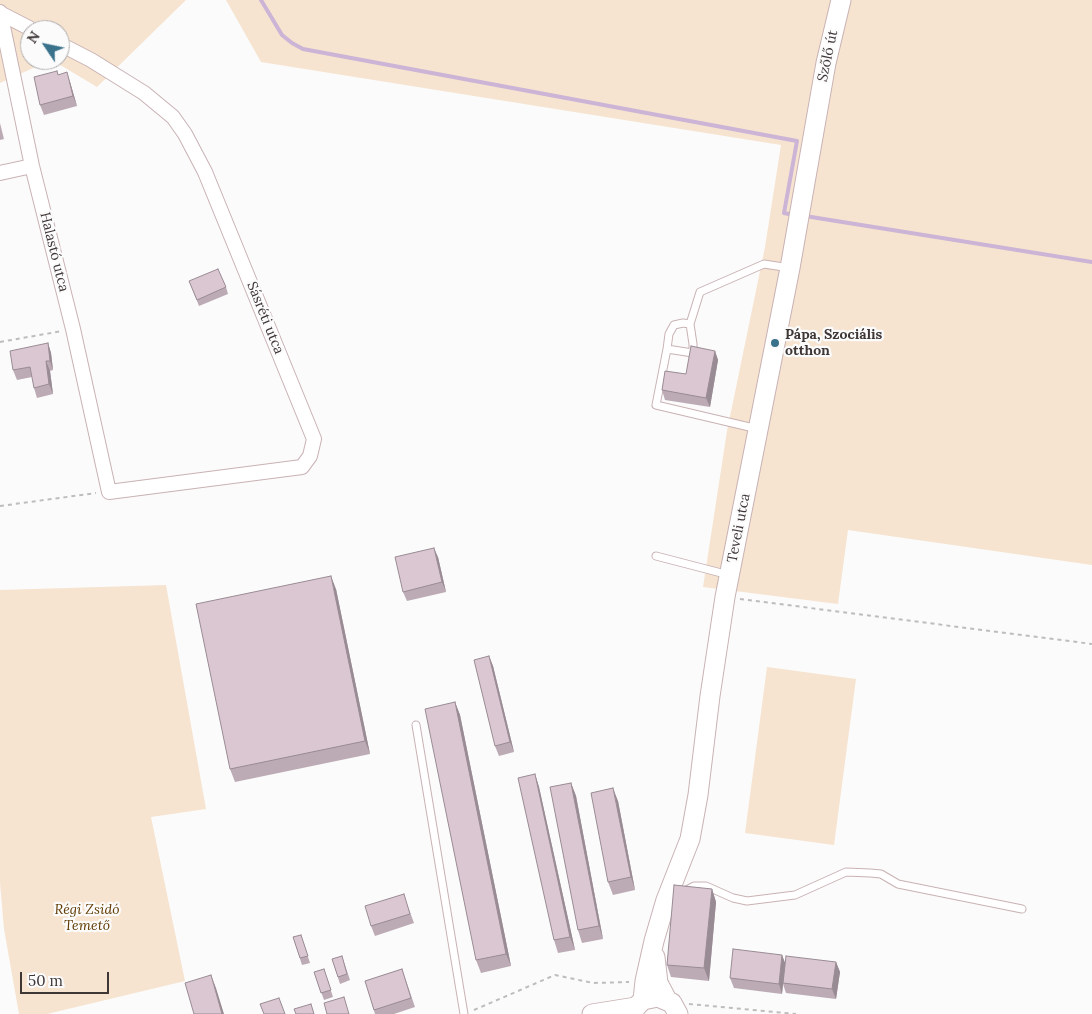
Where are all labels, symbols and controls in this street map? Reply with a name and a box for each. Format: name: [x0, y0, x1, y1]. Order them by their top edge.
north arrow: [20, 20, 70, 70]
text: N: [23, 28, 44, 47]
street label: Szőlő út: [814, 29, 842, 83]
street label: Halastó utca: [36, 211, 72, 293]
street label: Sásréti utca: [243, 279, 287, 357]
place label: Pápa, Szociális otthon: [785, 327, 882, 360]
marker: Pápa, Szociális otthon: [769, 337, 781, 349]
street label: Teveli utca: [724, 492, 754, 564]
park label: Régi Zsidó Temető: [55, 902, 119, 934]
scale bar: [22, 962, 111, 994]
text: 50 m: [28, 971, 63, 990]

